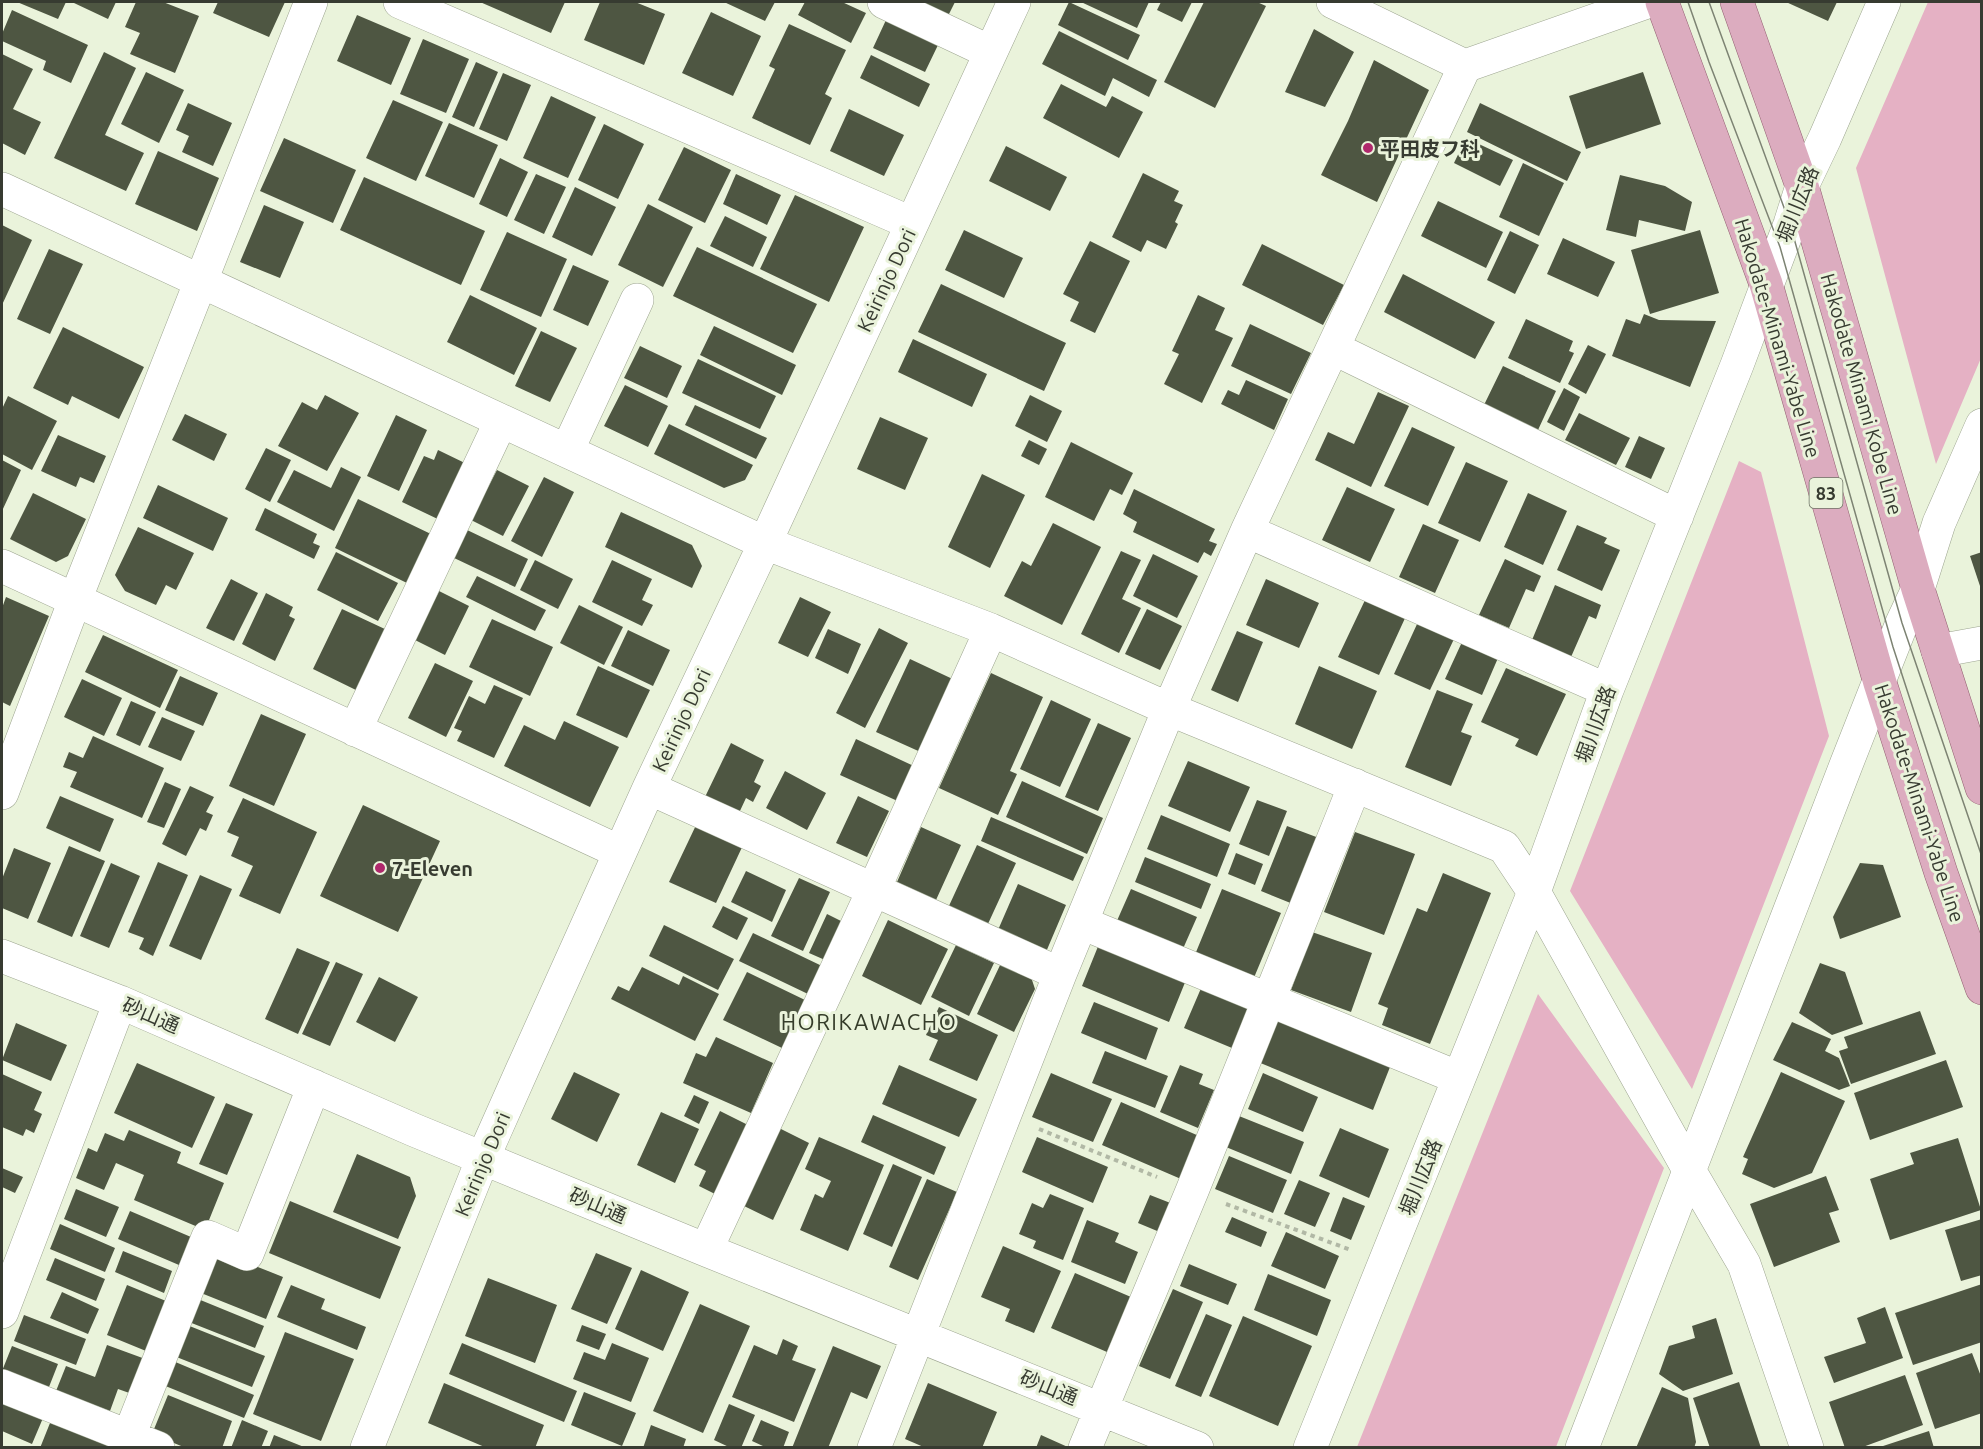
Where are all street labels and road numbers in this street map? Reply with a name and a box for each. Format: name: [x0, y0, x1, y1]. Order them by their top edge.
street label: 堀川広路: [1771, 163, 1823, 245]
street label: Hakodate-Minami-Yabe Line: [1731, 215, 1825, 461]
street label: Keirinjo Dori: [852, 225, 920, 335]
street label: Hakodate Minami Kobe Line: [1816, 271, 1908, 517]
road number: 83: [1810, 478, 1842, 508]
street label: Keirinjo Dori: [647, 665, 715, 775]
street label: Hakodate-Minami-Yabe Line: [1871, 681, 1969, 925]
street label: 堀川広路: [1571, 682, 1619, 766]
street label: 砂山通: [119, 993, 183, 1037]
street label: Keirinjo Dori: [450, 1108, 514, 1220]
street label: 堀川広路: [1394, 1136, 1446, 1218]
street label: 砂山通: [566, 1183, 630, 1227]
street label: 砂山通: [1017, 1365, 1081, 1409]

